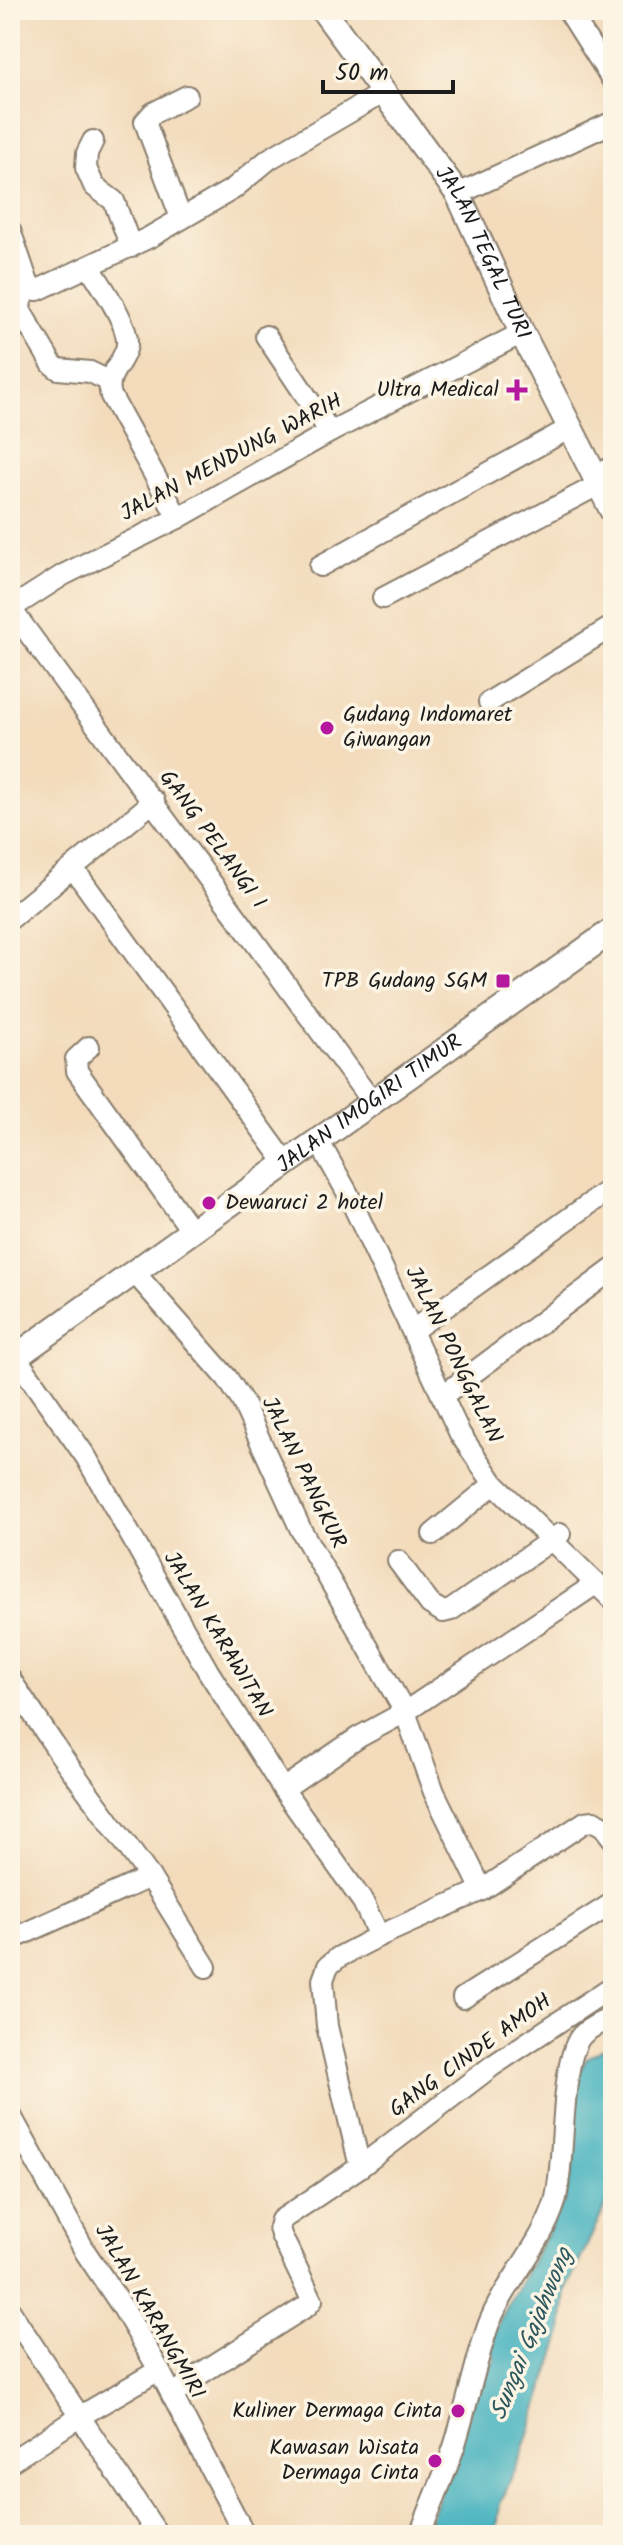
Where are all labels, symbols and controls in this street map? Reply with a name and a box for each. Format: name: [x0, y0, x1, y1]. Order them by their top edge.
scale bar: [323, 44, 453, 94]
text: 50 m: [335, 54, 389, 93]
street label: JALAN TEGAL TURI: [425, 159, 540, 346]
place label: Ultra Medical: [377, 373, 500, 408]
marker: Ultra Medical: [506, 379, 528, 401]
street label: JALAN MENDUNG WARIH: [115, 384, 349, 532]
place label: Gudang Indomaret Giwangan: [343, 698, 513, 758]
marker: Gudang Indomaret Giwangan: [318, 719, 336, 737]
street label: GANG PELANGI I: [149, 763, 275, 917]
place label: TPB Gudang SGM: [322, 964, 488, 999]
marker: TPB Gudang SGM: [494, 972, 512, 990]
street label: JALAN IMOGIRI TIMUR: [269, 1025, 470, 1183]
place label: Dewaruci 2 hotel: [225, 1186, 384, 1221]
marker: Dewaruci 2 hotel: [200, 1194, 218, 1212]
street label: JALAN PONGGALAN: [395, 1260, 511, 1450]
street label: JALAN PANGKUR: [251, 1391, 355, 1555]
street label: JALAN KARAWITAN: [153, 1545, 281, 1725]
street label: GANG CINDE AMOH: [382, 1985, 560, 2127]
street label: JALAN KARANGMIRI: [84, 2218, 214, 2406]
water label: Sungai Gajahwong: [480, 2241, 585, 2426]
place label: Kuliner Dermaga Cinta: [232, 2394, 442, 2429]
marker: Kuliner Dermaga Cinta: [449, 2402, 467, 2420]
place label: Kawasan Wisata Dermaga Cinta: [269, 2431, 419, 2491]
marker: Kawasan Wisata Dermaga Cinta: [426, 2452, 444, 2470]

